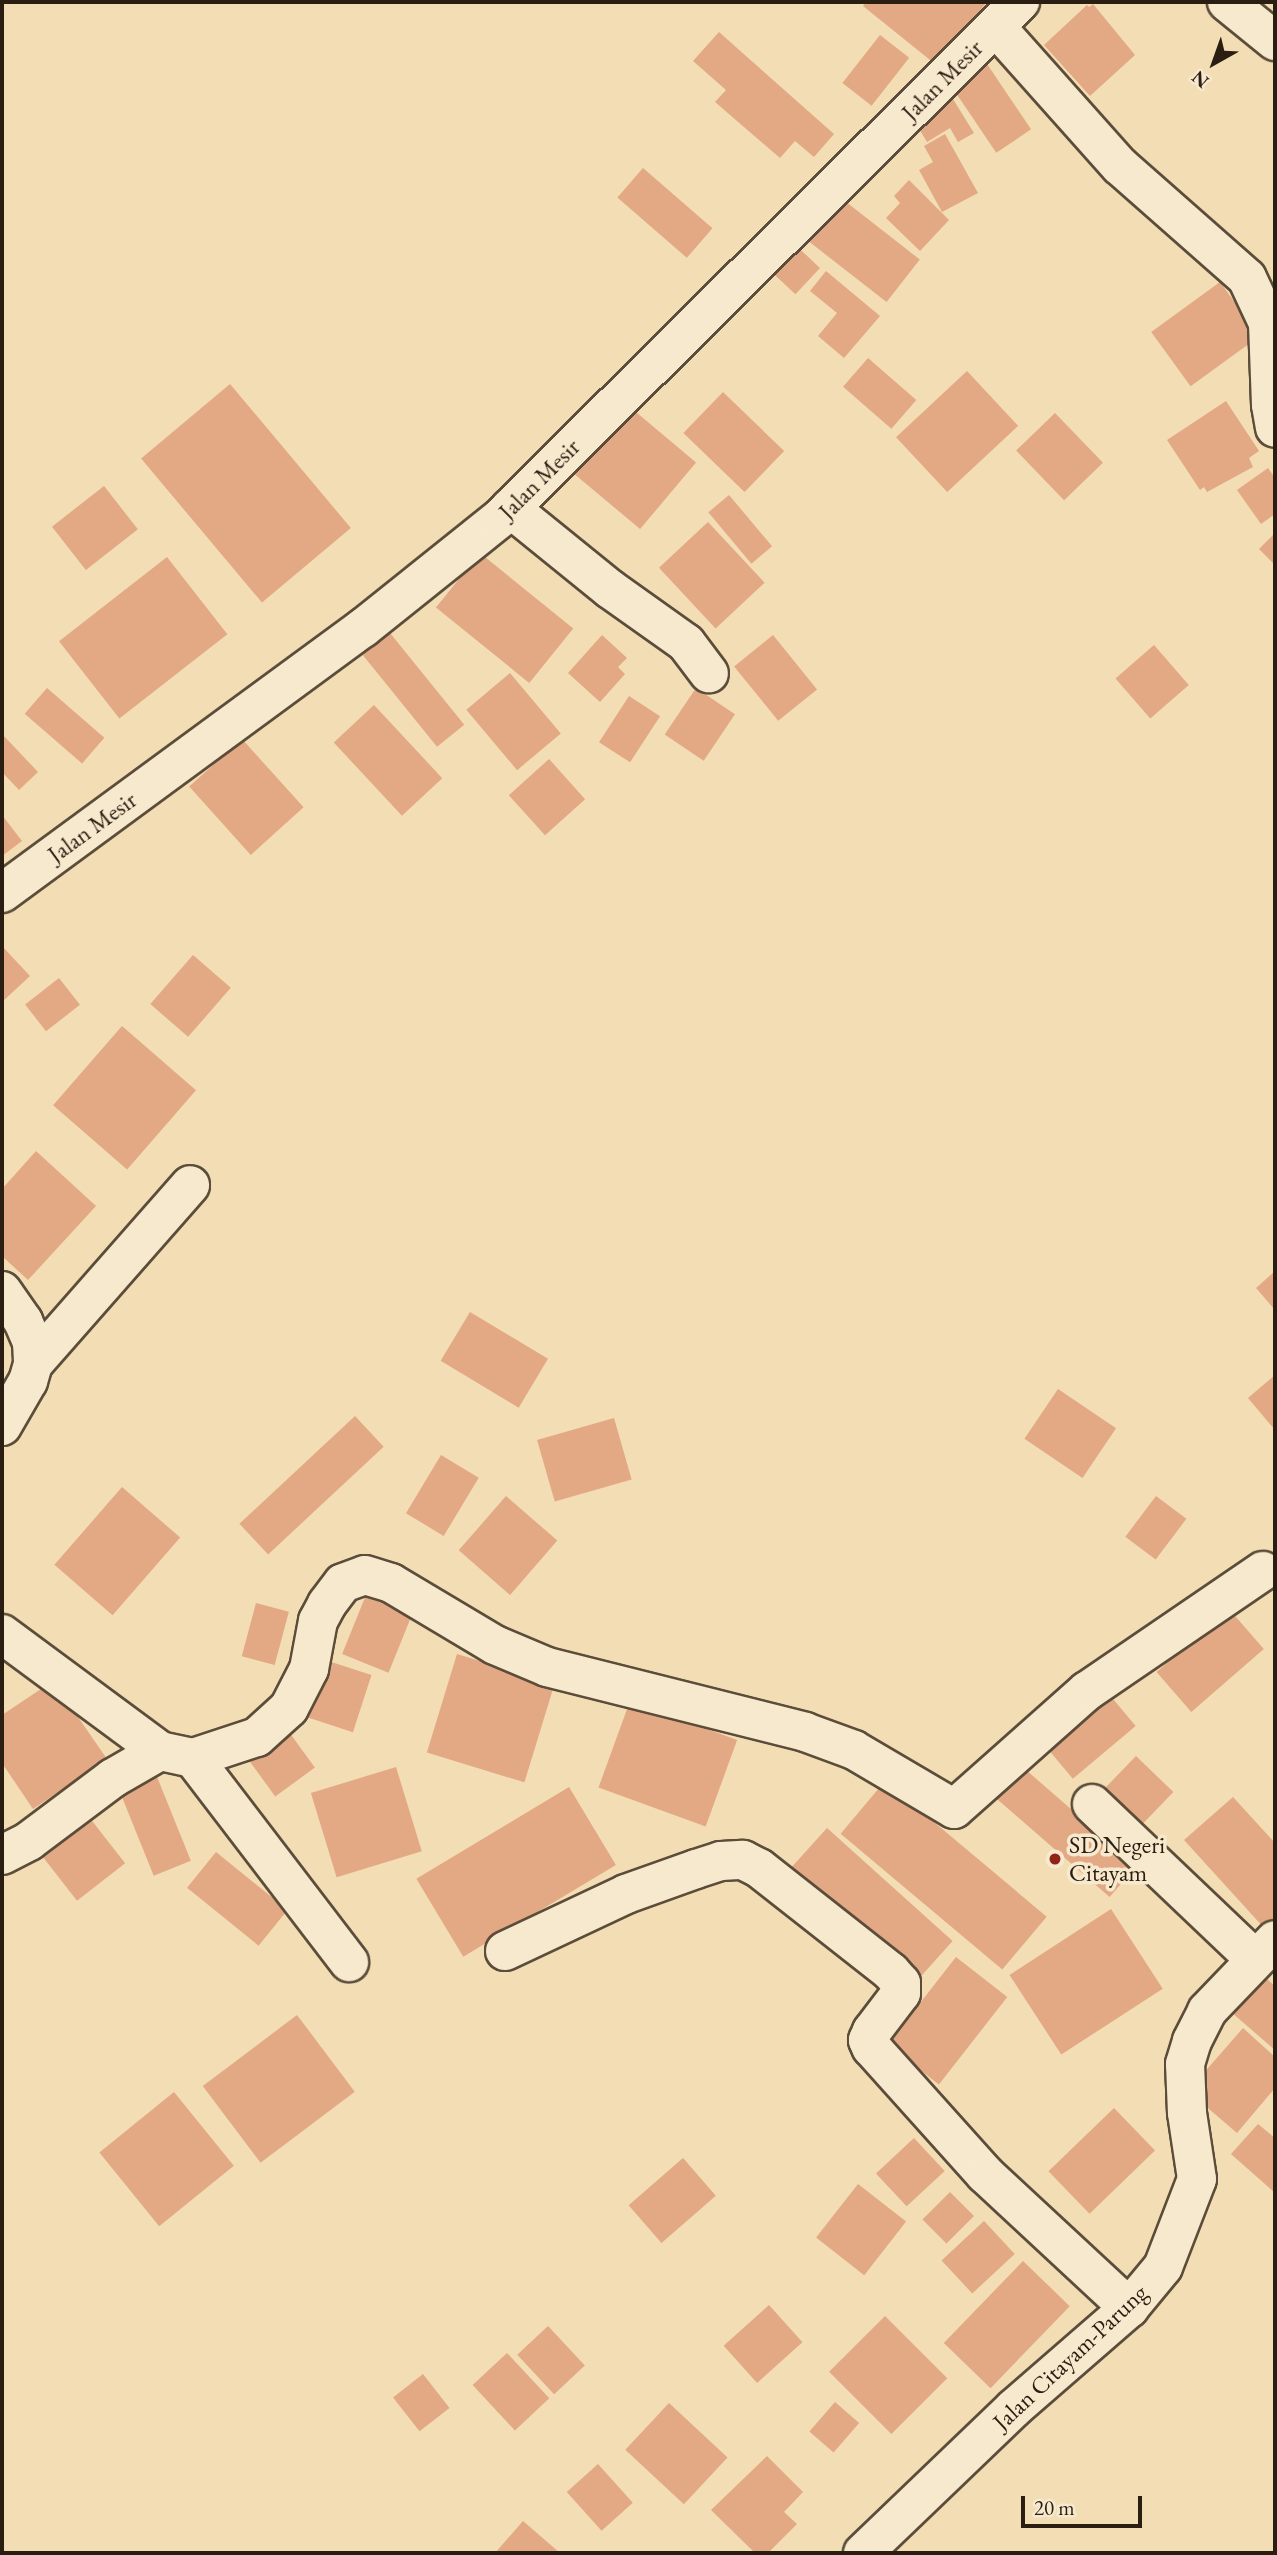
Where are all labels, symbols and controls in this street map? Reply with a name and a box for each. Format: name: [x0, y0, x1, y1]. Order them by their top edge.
north arrow: [1179, 28, 1249, 98]
street label: Jalan Mesir: [896, 34, 988, 126]
text: N: [1186, 65, 1214, 94]
street label: Jalan Mesir: [493, 433, 585, 525]
street label: Jalan Mesir: [42, 785, 142, 869]
place label: SD Negeri Citayam: [1069, 1831, 1165, 1887]
marker: SD Negeri Citayam: [1047, 1851, 1063, 1867]
street label: Jalan Citayam-Parung: [987, 2278, 1153, 2436]
scale bar: [1025, 2482, 1146, 2526]
text: 20 m: [1034, 2494, 1075, 2521]

